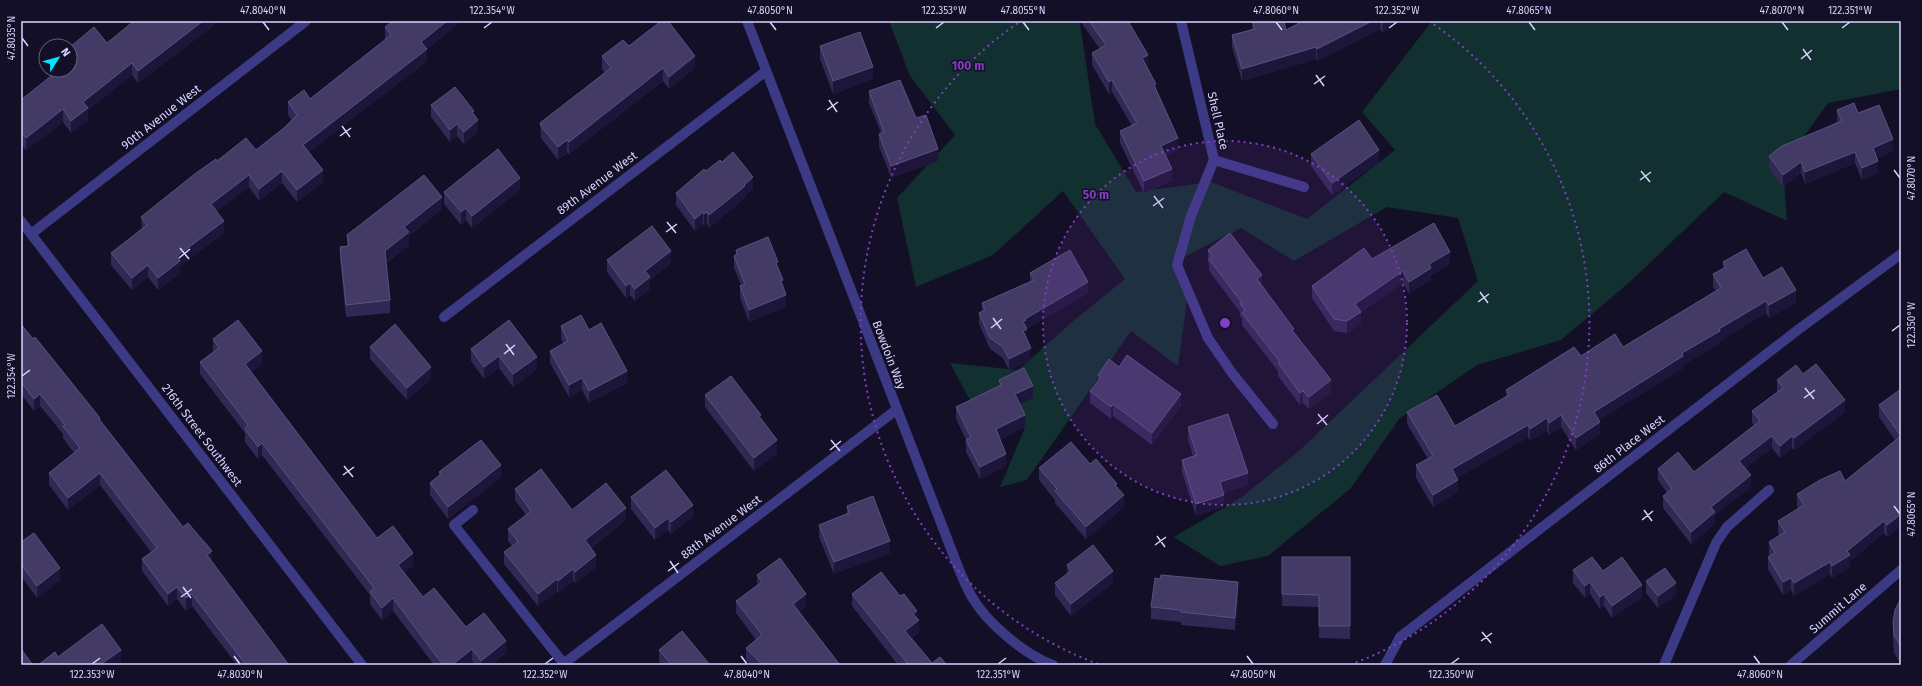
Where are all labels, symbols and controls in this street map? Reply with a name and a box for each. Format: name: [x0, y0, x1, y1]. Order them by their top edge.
text: 47.8040°N: [240, 5, 286, 17]
text: 122.354°W: [469, 5, 516, 17]
text: 47.8050°N: [747, 5, 793, 17]
text: 122.353°W: [921, 5, 967, 17]
text: 47.8055°N: [1001, 5, 1045, 17]
text: 47.8060°N: [1253, 5, 1299, 17]
text: 122.352°W: [1374, 5, 1420, 17]
text: 47.8065°N: [1506, 5, 1552, 17]
text: 47.8070°N: [1760, 5, 1804, 17]
text: 122.351°W: [1828, 5, 1873, 17]
text: 47.8035°N: [6, 16, 18, 60]
north arrow: [38, 38, 78, 78]
text: N: [58, 45, 73, 59]
text: 100 m: [952, 59, 984, 73]
street label: 90th Avenue West: [119, 81, 204, 152]
street label: Shell Place: [1205, 91, 1231, 151]
street label: 89th Avenue West: [554, 148, 640, 218]
text: 47.8070°N: [1906, 156, 1918, 200]
text: 50 m: [1083, 188, 1109, 202]
text: 122.350°W: [1906, 301, 1918, 348]
centre of rings: [1218, 316, 1232, 330]
street label: Bowdoin Way: [869, 319, 909, 391]
text: 122.354°W: [6, 352, 18, 399]
street label: 216th Street Southwest: [159, 381, 245, 489]
street label: 86th Place West: [1591, 412, 1668, 476]
text: 47.8065°N: [1906, 491, 1918, 537]
street label: 88th Avenue West: [678, 492, 764, 562]
street label: Summit Lane: [1807, 579, 1869, 637]
text: 122.353°W: [69, 669, 115, 681]
text: 47.8030°N: [217, 669, 263, 681]
text: 122.352°W: [522, 669, 568, 681]
text: 47.8040°N: [724, 669, 770, 681]
text: 122.351°W: [976, 669, 1021, 681]
text: 47.8050°N: [1230, 669, 1276, 681]
text: 122.350°W: [1428, 669, 1475, 681]
text: 47.8060°N: [1737, 669, 1783, 681]

